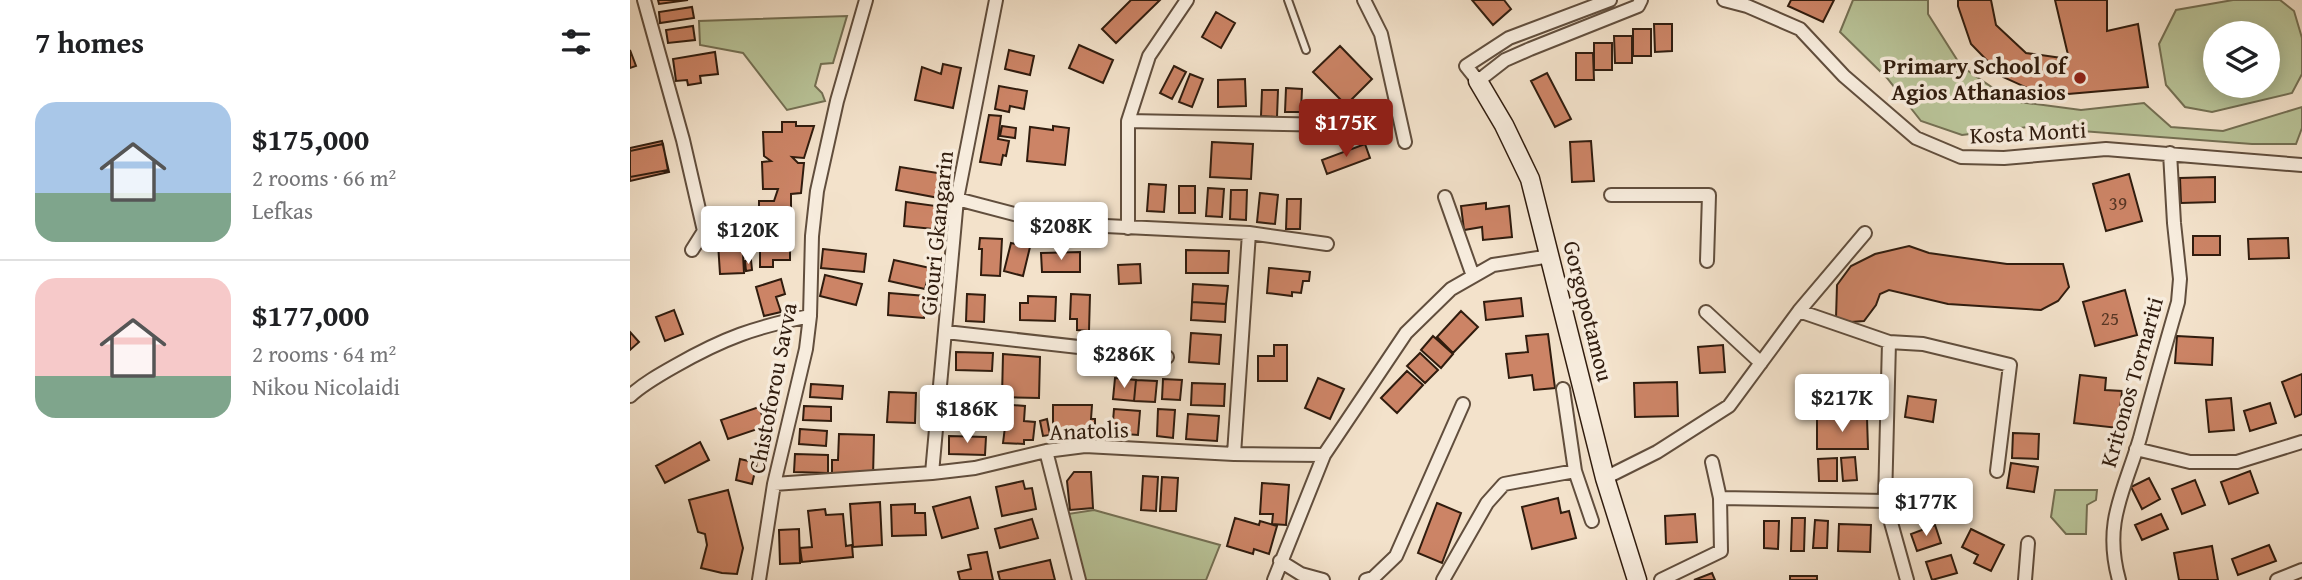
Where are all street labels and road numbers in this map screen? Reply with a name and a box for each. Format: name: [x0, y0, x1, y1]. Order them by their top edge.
street label: Kosta Monti: [1969, 112, 2087, 152]
street label: Giouri Gkangarin: [911, 149, 961, 317]
street label: Gorgopotamou: [1556, 237, 1623, 385]
street label: Kritonos Tornariti: [2091, 293, 2171, 471]
street label: Chistoforou Savva: [739, 300, 805, 476]
street label: Anatolis: [1049, 412, 1129, 448]

